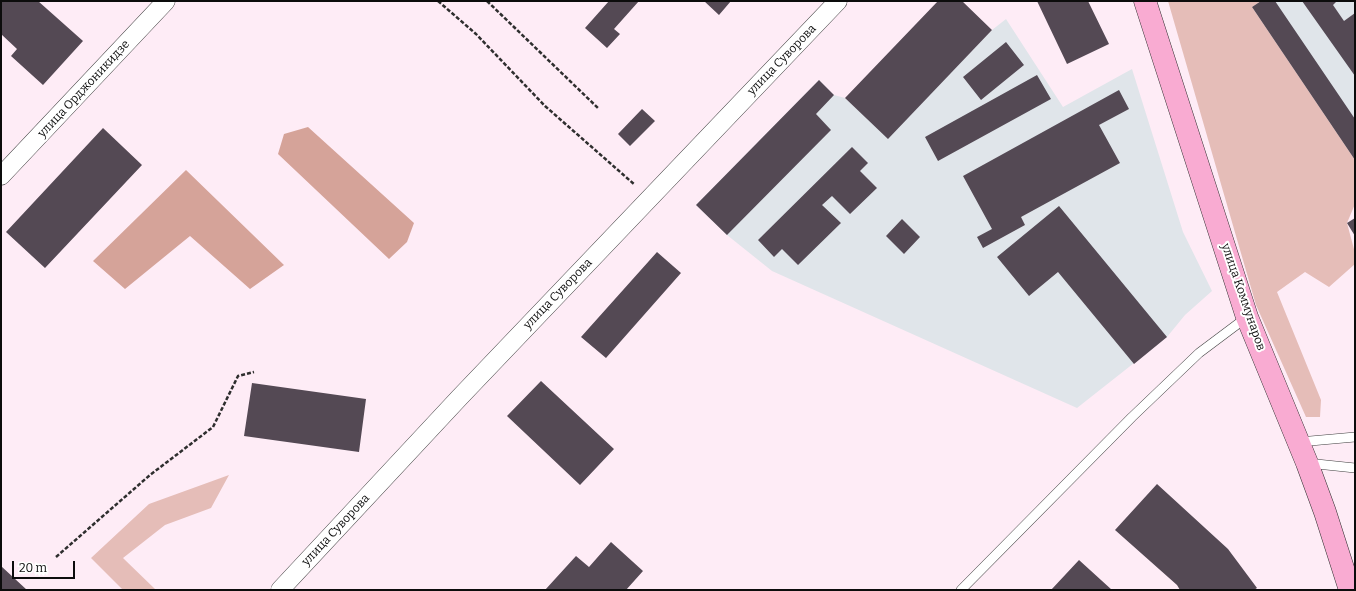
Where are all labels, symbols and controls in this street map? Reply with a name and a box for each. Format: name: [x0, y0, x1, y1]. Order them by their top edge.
street label: улица Суворова: [745, 22, 819, 98]
street label: улица Орджоникидзе: [35, 37, 133, 141]
street label: улица Коммунаров: [1218, 242, 1268, 352]
street label: улица Суворова: [521, 256, 595, 332]
street label: улица Суворова: [299, 491, 373, 569]
scale bar: [14, 553, 77, 579]
text: 20 m: [19, 561, 47, 575]

